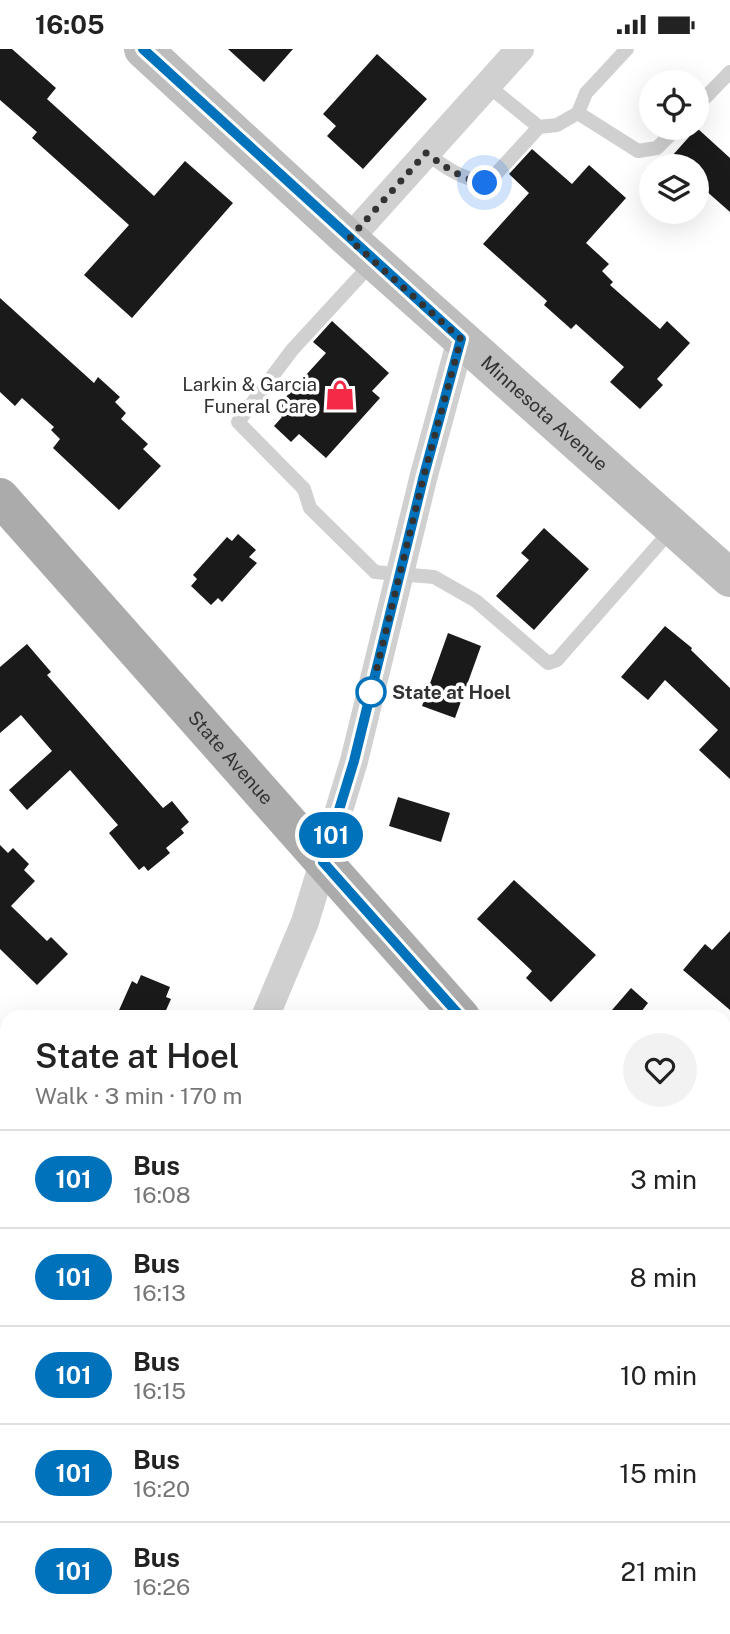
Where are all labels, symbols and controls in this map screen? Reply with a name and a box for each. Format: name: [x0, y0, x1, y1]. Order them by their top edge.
text: 16:05: [35, 9, 105, 40]
map controls: [639, 70, 709, 224]
button: locate: [639, 70, 709, 140]
button: layers: [639, 154, 709, 224]
your location: [467, 165, 502, 200]
street label: Minnesota Avenue: [477, 351, 612, 475]
place label: Larkin & Garcia Funeral Care: [182, 373, 317, 417]
shop icon: Larkin & Garcia Funeral Care: [323, 378, 357, 412]
marker: State at Hoel: [356, 677, 386, 707]
place label: State at Hoel: [392, 681, 511, 703]
street label: State Avenue: [184, 706, 278, 809]
line badge: 101: [291, 812, 371, 858]
text: 101: [313, 821, 349, 849]
button: heart: [623, 1033, 697, 1107]
text: State at Hoel: [35, 1037, 239, 1075]
text: Walk · 3 min · 170 m: [35, 1082, 242, 1109]
text: Bus: [133, 1150, 180, 1181]
text: 3 min: [630, 1164, 697, 1195]
text: 101: [55, 1165, 92, 1193]
text: 16:08: [133, 1181, 191, 1208]
text: Bus: [133, 1248, 180, 1279]
text: 8 min: [630, 1262, 697, 1293]
text: 101: [55, 1263, 92, 1291]
text: 16:13: [133, 1279, 186, 1306]
text: Bus: [133, 1346, 180, 1377]
text: 10 min: [620, 1360, 697, 1391]
text: 101: [55, 1361, 92, 1389]
text: 16:15: [133, 1377, 186, 1404]
text: Bus: [133, 1444, 180, 1475]
text: 15 min: [619, 1458, 697, 1489]
text: 101: [55, 1459, 92, 1487]
text: 16:20: [133, 1475, 190, 1502]
text: Bus: [133, 1542, 180, 1573]
text: 21 min: [621, 1556, 697, 1587]
text: 101: [55, 1557, 92, 1585]
text: 16:26: [133, 1573, 190, 1600]

